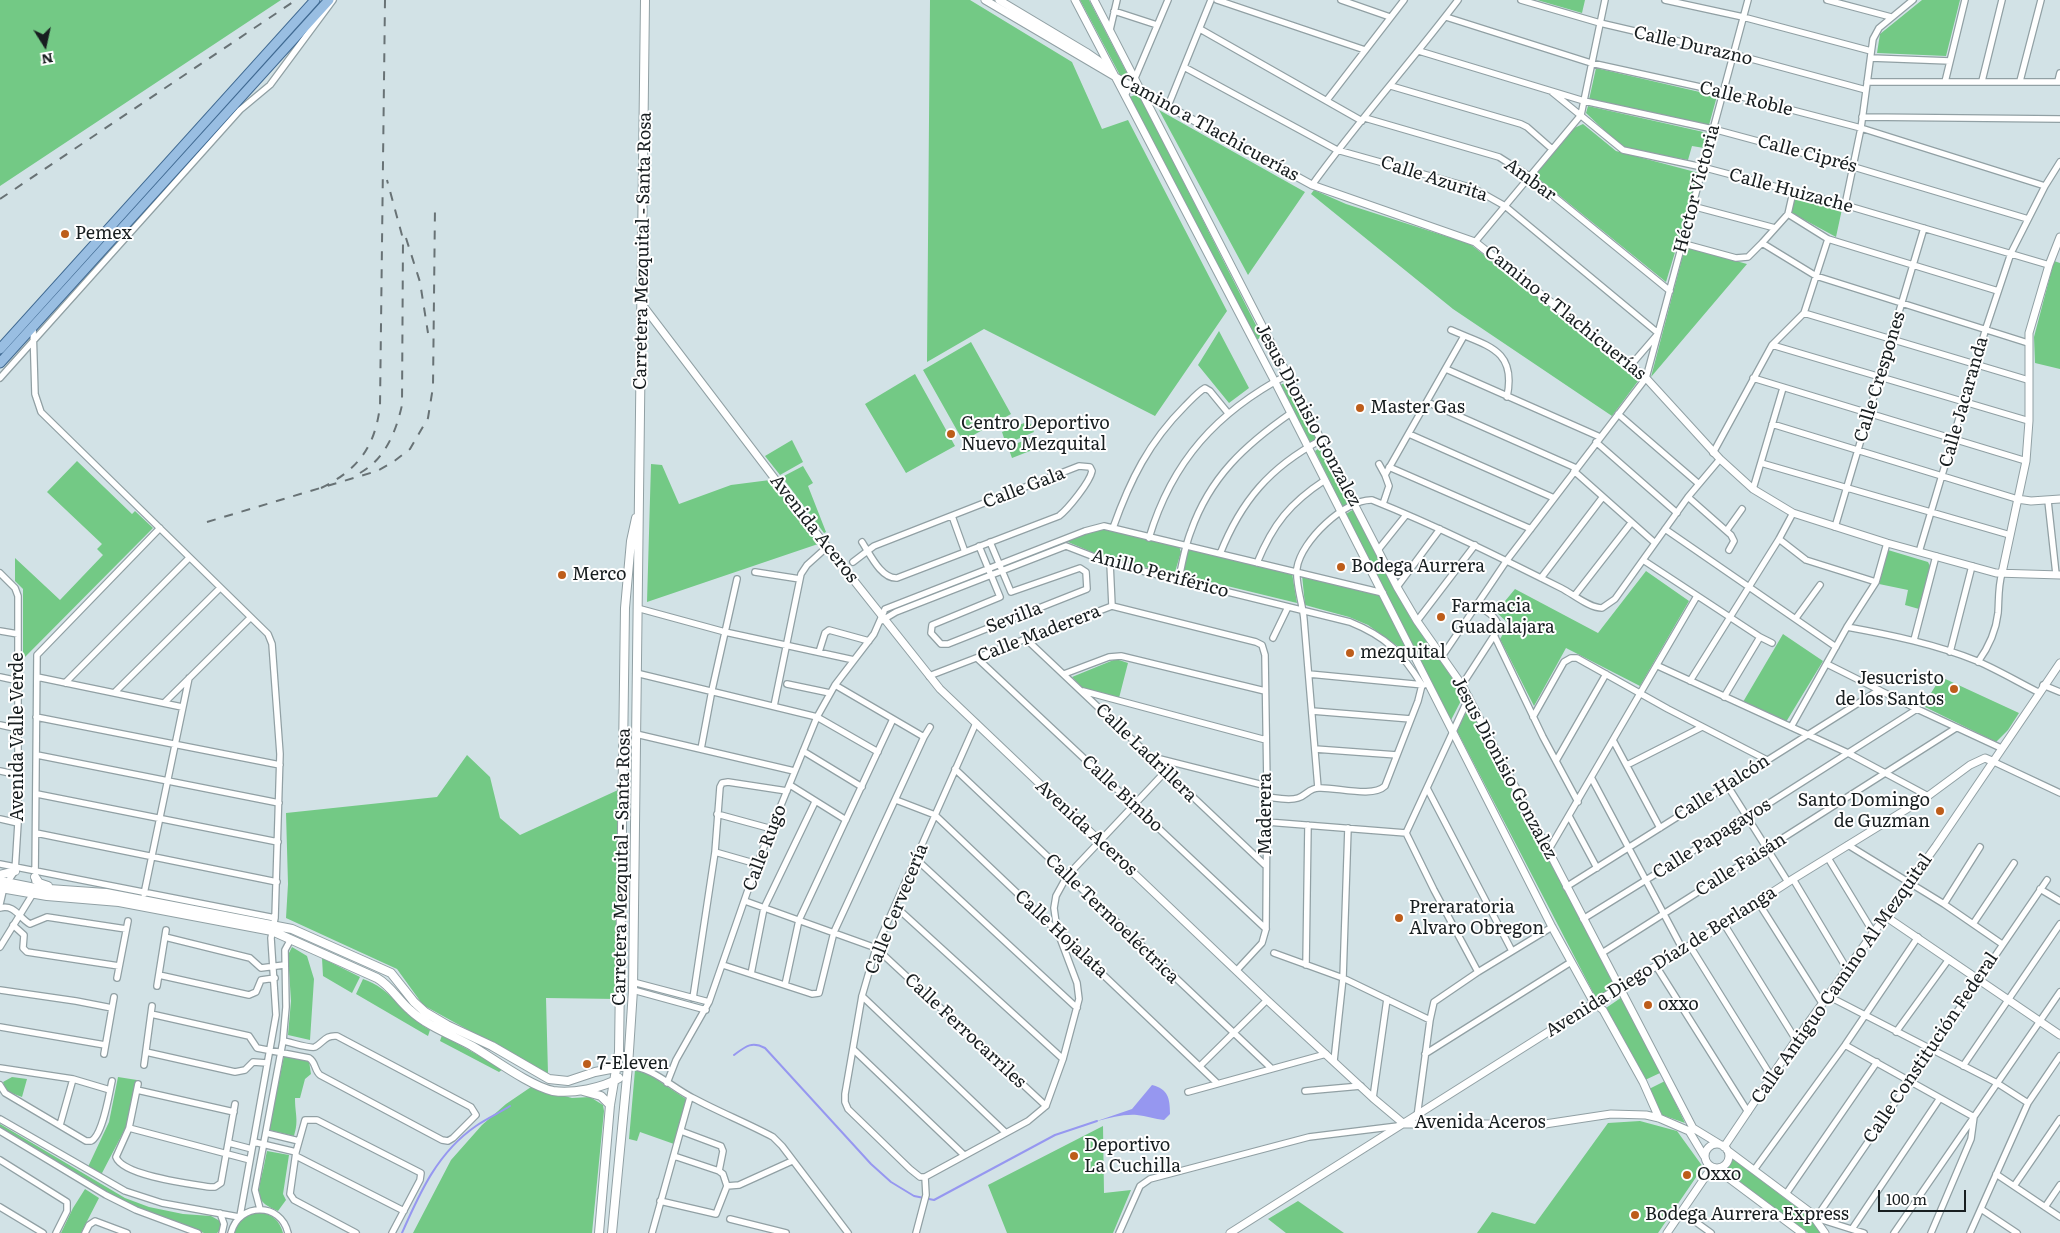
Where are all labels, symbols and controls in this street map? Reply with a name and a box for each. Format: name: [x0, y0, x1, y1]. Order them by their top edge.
north arrow: [20, 20, 70, 70]
street label: Calle Durazno: [1631, 22, 1755, 70]
text: N: [40, 49, 55, 71]
street label: Camino a Tlachicuerías: [1115, 70, 1303, 186]
street label: Calle Roble: [1697, 77, 1795, 121]
street label: Carretera Mezquital - Santa Rosa: [630, 112, 656, 390]
street label: Héctor Victoria: [1669, 122, 1725, 256]
street label: Calle Ciprés: [1755, 130, 1859, 178]
street label: Calle Azurita: [1378, 152, 1490, 206]
street label: Ambar: [1500, 154, 1560, 206]
street label: Calle Huizache: [1727, 164, 1855, 218]
place label: Pemex: [75, 223, 132, 245]
marker: Pemex: [59, 228, 71, 240]
street label: Camino a Tlachicuerías: [1480, 241, 1650, 385]
street label: Calle Crespones: [1850, 309, 1910, 445]
street label: Jesus Dionisio Gonzalez: [1251, 320, 1365, 510]
street label: Calle Jacaranda: [1935, 334, 1993, 470]
place label: Master Gas: [1370, 397, 1465, 419]
marker: Master Gas: [1354, 402, 1366, 414]
place label: Centro Deportivo Nuevo Mezquital: [961, 413, 1110, 456]
marker: Centro Deportivo Nuevo Mezquital: [945, 428, 957, 440]
street label: Calle Gala: [980, 463, 1068, 513]
street label: Avenida Aceros: [765, 471, 863, 587]
street label: Anillo Periférico: [1089, 545, 1231, 603]
place label: Bodega Aurrera: [1351, 556, 1485, 578]
marker: Bodega Aurrera: [1335, 561, 1347, 573]
place label: Merco: [572, 564, 627, 586]
marker: Merco: [556, 569, 568, 581]
place label: Farmacia Guadalajara: [1451, 596, 1555, 638]
street label: Sevilla: [983, 597, 1045, 639]
street label: Calle Maderera: [974, 601, 1104, 667]
marker: Farmacia Guadalajara: [1435, 611, 1447, 623]
place label: mezquital: [1360, 642, 1446, 664]
marker: mezquital: [1344, 647, 1356, 659]
street label: Avenida Valle Verde: [7, 653, 29, 821]
place label: Jesucristo de los Santos: [1835, 668, 1944, 711]
street label: Jesus Dionisio Gonzalez: [1447, 673, 1561, 863]
marker: Jesucristo de los Santos: [1948, 683, 1960, 695]
street label: Calle Ladrillera: [1091, 699, 1201, 807]
street label: Carretera Mezquital - Santa Rosa: [609, 728, 635, 1006]
street label: Calle Halcón: [1670, 750, 1774, 826]
street label: Calle Bimbo: [1077, 751, 1167, 837]
street label: Maderera: [1255, 773, 1277, 855]
street label: Avenida Aceros: [1031, 775, 1141, 881]
place label: Santo Domingo de Guzman: [1797, 790, 1930, 832]
street label: Calle Papagayos: [1649, 794, 1775, 884]
street label: Calle Rugo: [739, 802, 791, 894]
marker: Santo Domingo de Guzman: [1934, 805, 1946, 817]
street label: Calle Faisán: [1692, 829, 1790, 901]
street label: Calle Cervecería: [861, 841, 933, 977]
street label: Calle Termoeléctrica: [1041, 849, 1183, 989]
street label: Calle Antiguo Camino Al Mezquital: [1747, 850, 1937, 1108]
street label: Avenida Diego Díaz de Berlanga: [1542, 882, 1780, 1042]
street label: Calle Hojalata: [1010, 885, 1112, 983]
place label: Preraratoria Alvaro Obregon: [1409, 897, 1544, 940]
marker: Preraratoria Alvaro Obregon: [1393, 912, 1405, 924]
street label: Calle Constitución Federal: [1859, 948, 2003, 1148]
street label: Calle Ferrocarriles: [900, 969, 1030, 1093]
place label: oxxo: [1658, 994, 1699, 1016]
marker: oxxo: [1642, 999, 1654, 1011]
place label: 7-Eleven: [597, 1053, 669, 1075]
marker: 7-Eleven: [581, 1058, 593, 1070]
street label: Avenida Aceros: [1414, 1112, 1546, 1134]
place label: Deportivo La Cuchilla: [1084, 1135, 1181, 1178]
marker: Deportivo La Cuchilla: [1068, 1150, 1080, 1162]
place label: Oxxo: [1697, 1164, 1741, 1186]
marker: Oxxo: [1681, 1169, 1693, 1181]
scale bar: [1880, 1180, 1968, 1212]
text: 100 m: [1886, 1187, 1927, 1210]
place label: Bodega Aurrera Express: [1645, 1204, 1849, 1226]
marker: Bodega Aurrera Express: [1629, 1209, 1641, 1221]

